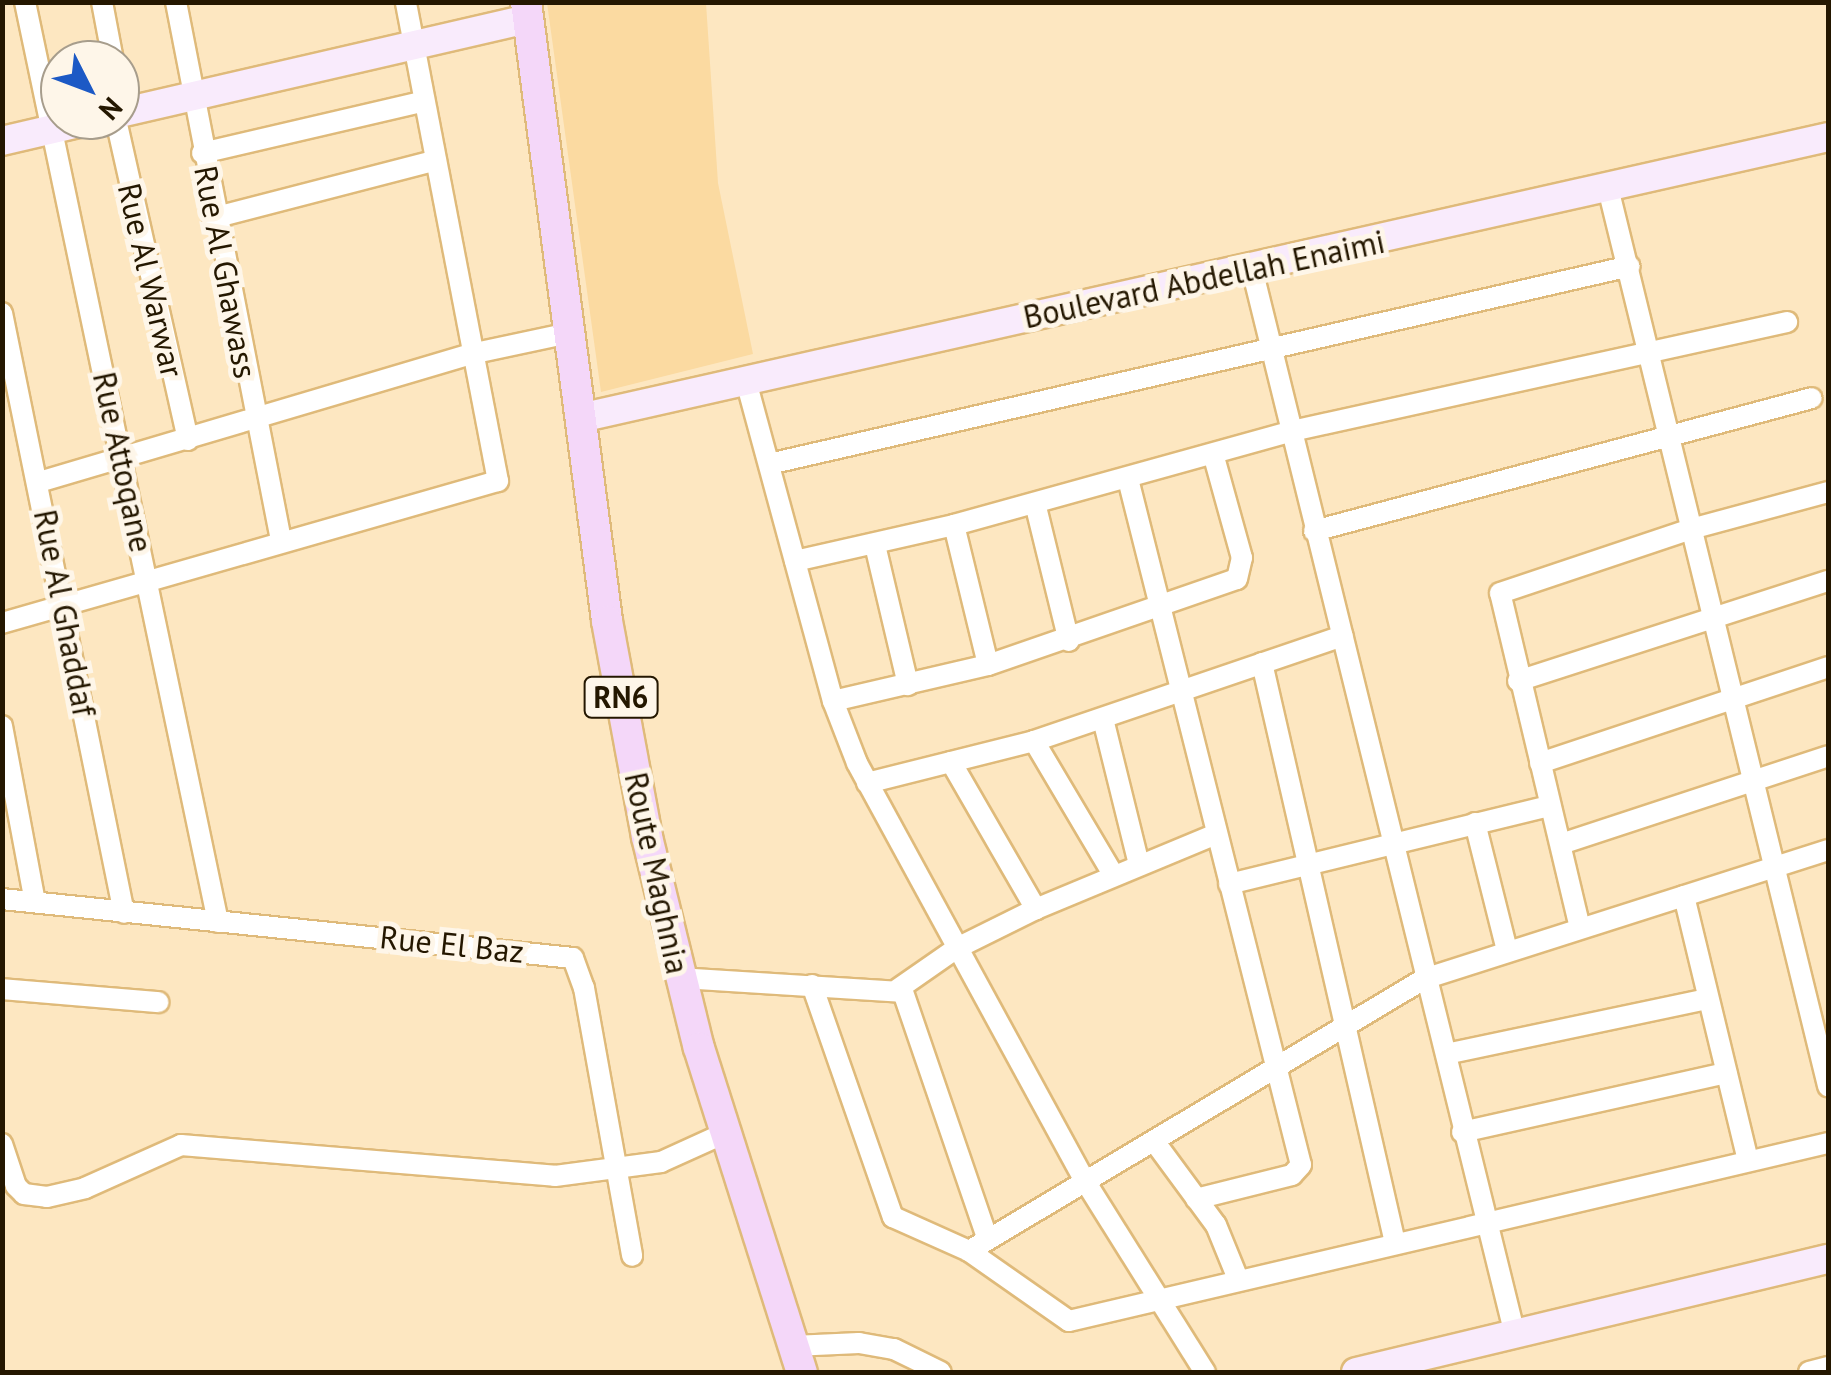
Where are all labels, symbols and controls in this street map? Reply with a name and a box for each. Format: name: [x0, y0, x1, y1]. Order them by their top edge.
north arrow: [40, 40, 140, 140]
text: N: [91, 90, 131, 128]
street label: Rue Al Ghawass: [186, 162, 266, 382]
street label: Rue Al Warwar: [110, 178, 192, 382]
street label: Boulevard Abdellah Enaimi: [1019, 222, 1389, 336]
street label: Rue Attoqane: [85, 368, 161, 556]
street label: Rue Al Ghaddaf: [26, 506, 104, 720]
road number: RN6: [584, 672, 658, 722]
street label: Route Maghnia: [617, 769, 697, 977]
street label: Rue El Baz: [378, 917, 526, 971]

